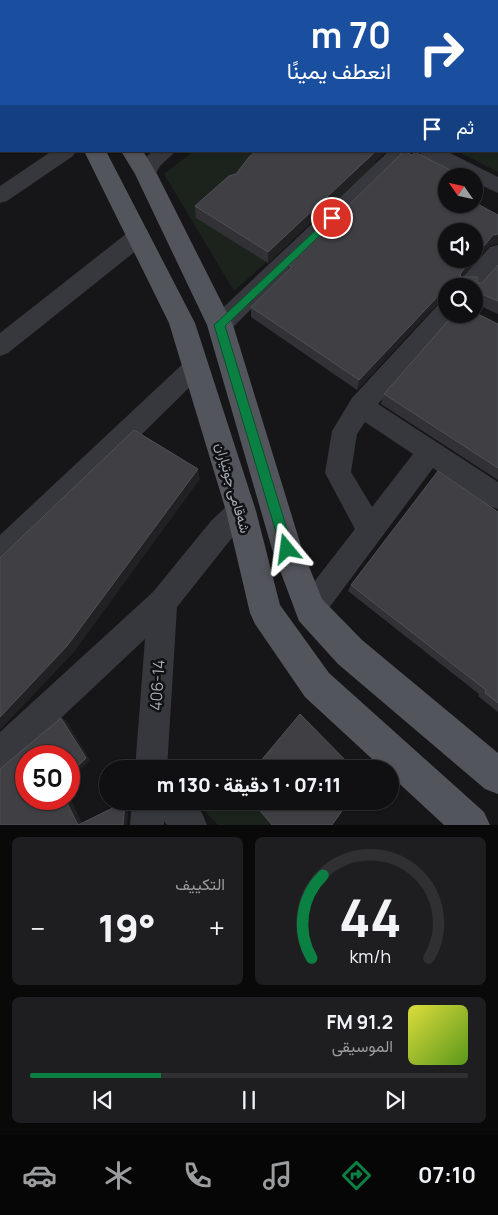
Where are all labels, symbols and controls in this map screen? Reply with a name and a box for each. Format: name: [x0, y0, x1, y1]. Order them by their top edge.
text: 70 m: [311, 11, 391, 59]
icon: right: [409, 20, 474, 85]
text: انعطف يمينًا: [287, 56, 391, 86]
text: ثم: [456, 114, 474, 140]
icon: arrive: [418, 115, 446, 143]
north arrow: [438, 168, 482, 212]
map controls: [438, 168, 483, 323]
pin: [311, 197, 353, 239]
icon: arrive: [318, 204, 346, 232]
button: sound: [438, 223, 483, 268]
button: search: [438, 278, 483, 323]
street label: شەقامی جوتیاران: [212, 440, 255, 535]
position arrow: [260, 522, 312, 574]
street label: 406-14: [144, 659, 170, 711]
speed limit sign: 50: [15, 745, 80, 810]
text: 07:11 · 1 دقيقة · 130 m: [157, 772, 341, 798]
text: التكييف: [175, 873, 225, 895]
text: 44: [339, 882, 402, 953]
text: 19°: [98, 901, 156, 953]
text: −: [30, 909, 45, 947]
text: +: [209, 909, 225, 947]
text: km/h: [350, 944, 391, 968]
text: 91.2 FM: [327, 1009, 393, 1035]
text: الموسيقى: [332, 1035, 393, 1057]
icon: previous: [89, 1086, 117, 1114]
icon: pause: [235, 1086, 263, 1114]
icon: next: [381, 1086, 409, 1114]
icon: car: [22, 1158, 57, 1193]
icon: climate: [101, 1158, 136, 1193]
icon: phone: [180, 1158, 215, 1193]
icon: music: [260, 1158, 295, 1193]
icon: directions: [339, 1158, 374, 1193]
text: 07:10: [418, 1160, 476, 1190]

